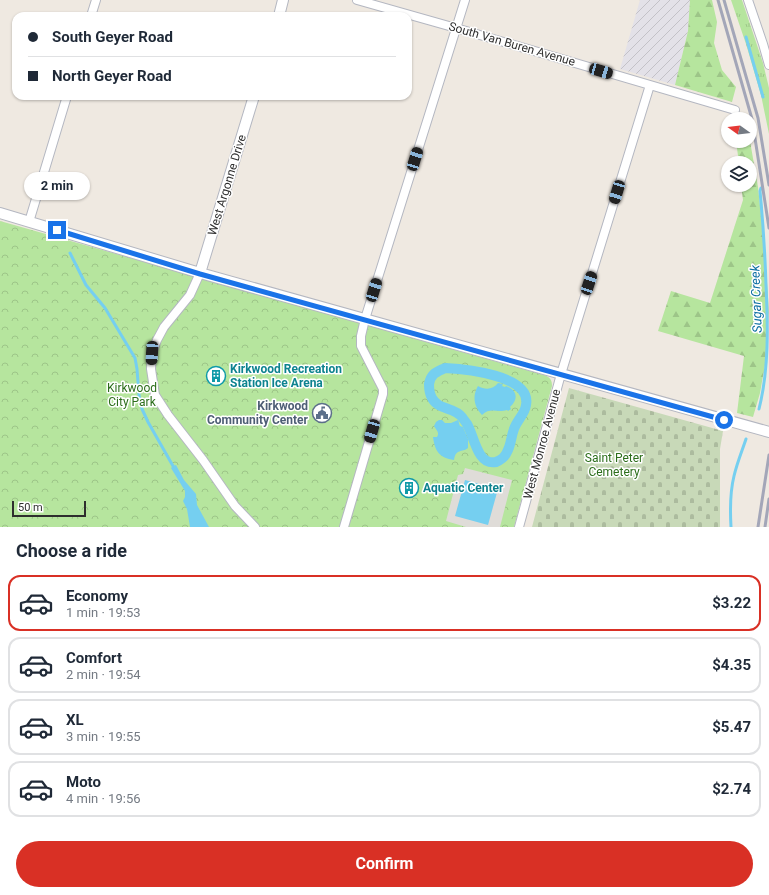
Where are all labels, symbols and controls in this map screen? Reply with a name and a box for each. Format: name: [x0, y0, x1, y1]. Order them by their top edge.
street label: South Van Buren Avenue: [447, 19, 577, 69]
text: South Geyer Road: [52, 28, 173, 46]
car: [588, 62, 614, 80]
text: North Geyer Road: [52, 67, 172, 85]
north arrow: [721, 112, 757, 148]
map controls: [721, 112, 757, 192]
street label: West Argonne Drive: [205, 133, 249, 237]
car: [406, 146, 424, 172]
button: layers: [721, 156, 757, 192]
callout: 2 min: [24, 172, 90, 200]
text: 2 min: [41, 178, 73, 193]
car: [608, 179, 626, 205]
route end: [48, 221, 66, 239]
water label: Sugar Creek: [747, 264, 765, 333]
car: [580, 270, 598, 296]
car: [365, 277, 383, 303]
car: [145, 341, 159, 365]
place label: Kirkwood Recreation Station Ice Arena: [230, 362, 342, 390]
building icon: Kirkwood Recreation Station Ice Arena: [205, 365, 227, 387]
park label: Kirkwood City Park: [107, 381, 157, 409]
street label: West Monroe Avenue: [521, 387, 563, 501]
place label: Kirkwood Community Center: [207, 399, 309, 427]
public building icon: Kirkwood Community Center: [311, 402, 333, 424]
route start: [715, 411, 733, 429]
car: [363, 418, 381, 444]
park label: Saint Peter Cemetery: [585, 451, 643, 479]
building icon: Aquatic Center: [398, 477, 420, 499]
place label: Aquatic Center: [423, 481, 504, 495]
scale bar: [12, 499, 86, 518]
text: 50 m: [18, 501, 43, 514]
text: Choose a ride: [16, 540, 127, 561]
icon: car: [18, 585, 54, 621]
text: Economy: [66, 587, 128, 605]
text: $3.22: [712, 594, 751, 612]
text: 1 min · 19:53: [66, 605, 141, 620]
icon: car: [18, 647, 54, 683]
text: Comfort: [66, 649, 122, 667]
text: $4.35: [712, 656, 751, 674]
text: 2 min · 19:54: [66, 667, 141, 682]
icon: car: [18, 709, 54, 745]
text: XL: [66, 711, 84, 729]
text: $5.47: [712, 718, 751, 736]
text: 3 min · 19:55: [66, 729, 141, 744]
icon: car: [18, 771, 54, 807]
text: Moto: [66, 773, 101, 791]
text: $2.74: [712, 780, 751, 798]
text: 4 min · 19:56: [66, 791, 141, 806]
button: Confirm: [16, 841, 753, 887]

